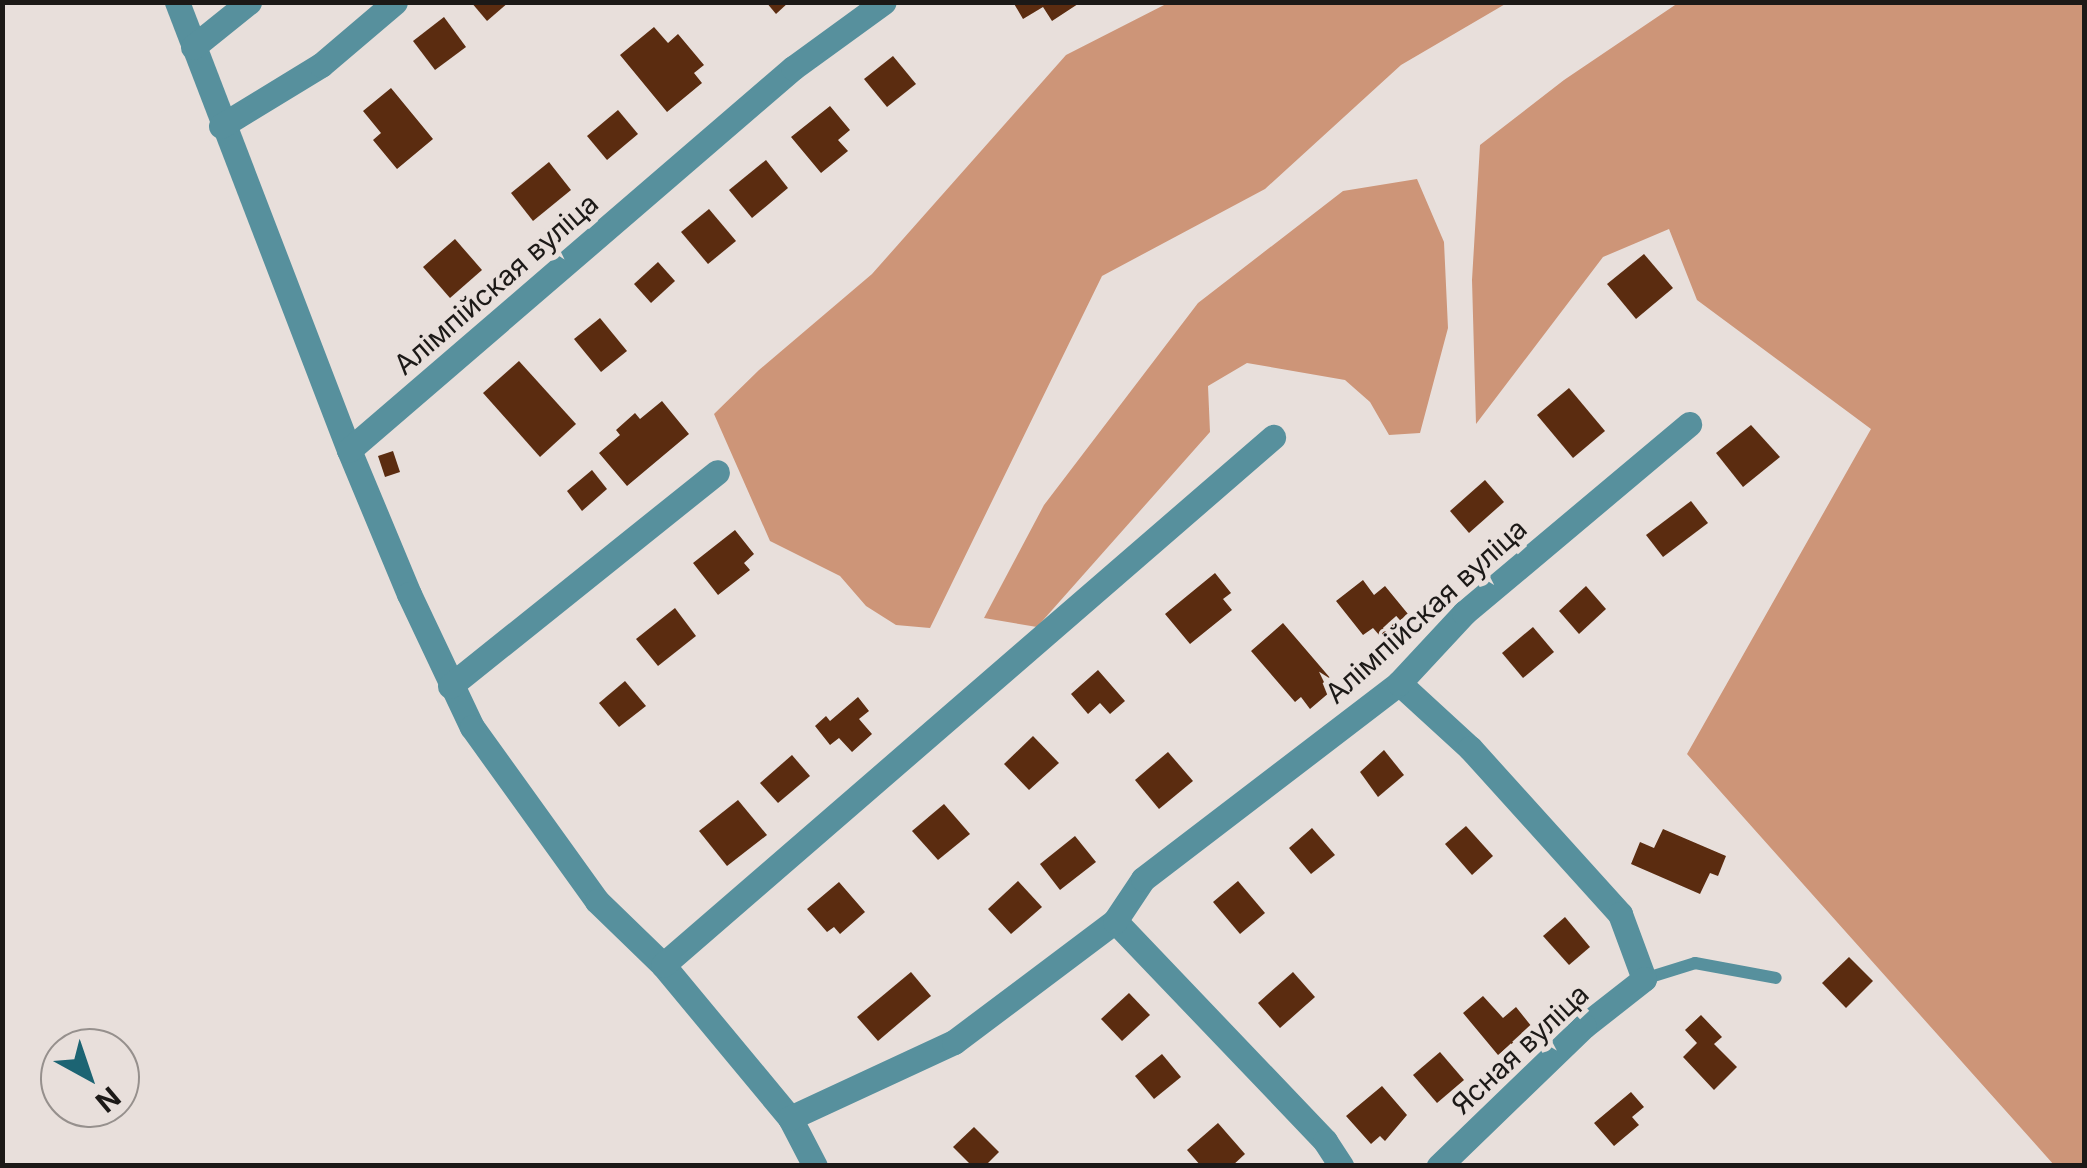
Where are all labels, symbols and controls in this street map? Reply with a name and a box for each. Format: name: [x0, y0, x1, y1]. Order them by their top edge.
street label: Алімпійская вуліца: [387, 186, 605, 382]
street label: Алімпійская вуліца: [1318, 512, 1534, 710]
street label: Ясная вуліца: [1444, 977, 1596, 1121]
north arrow: [40, 1028, 140, 1128]
text: N: [89, 1080, 127, 1119]

